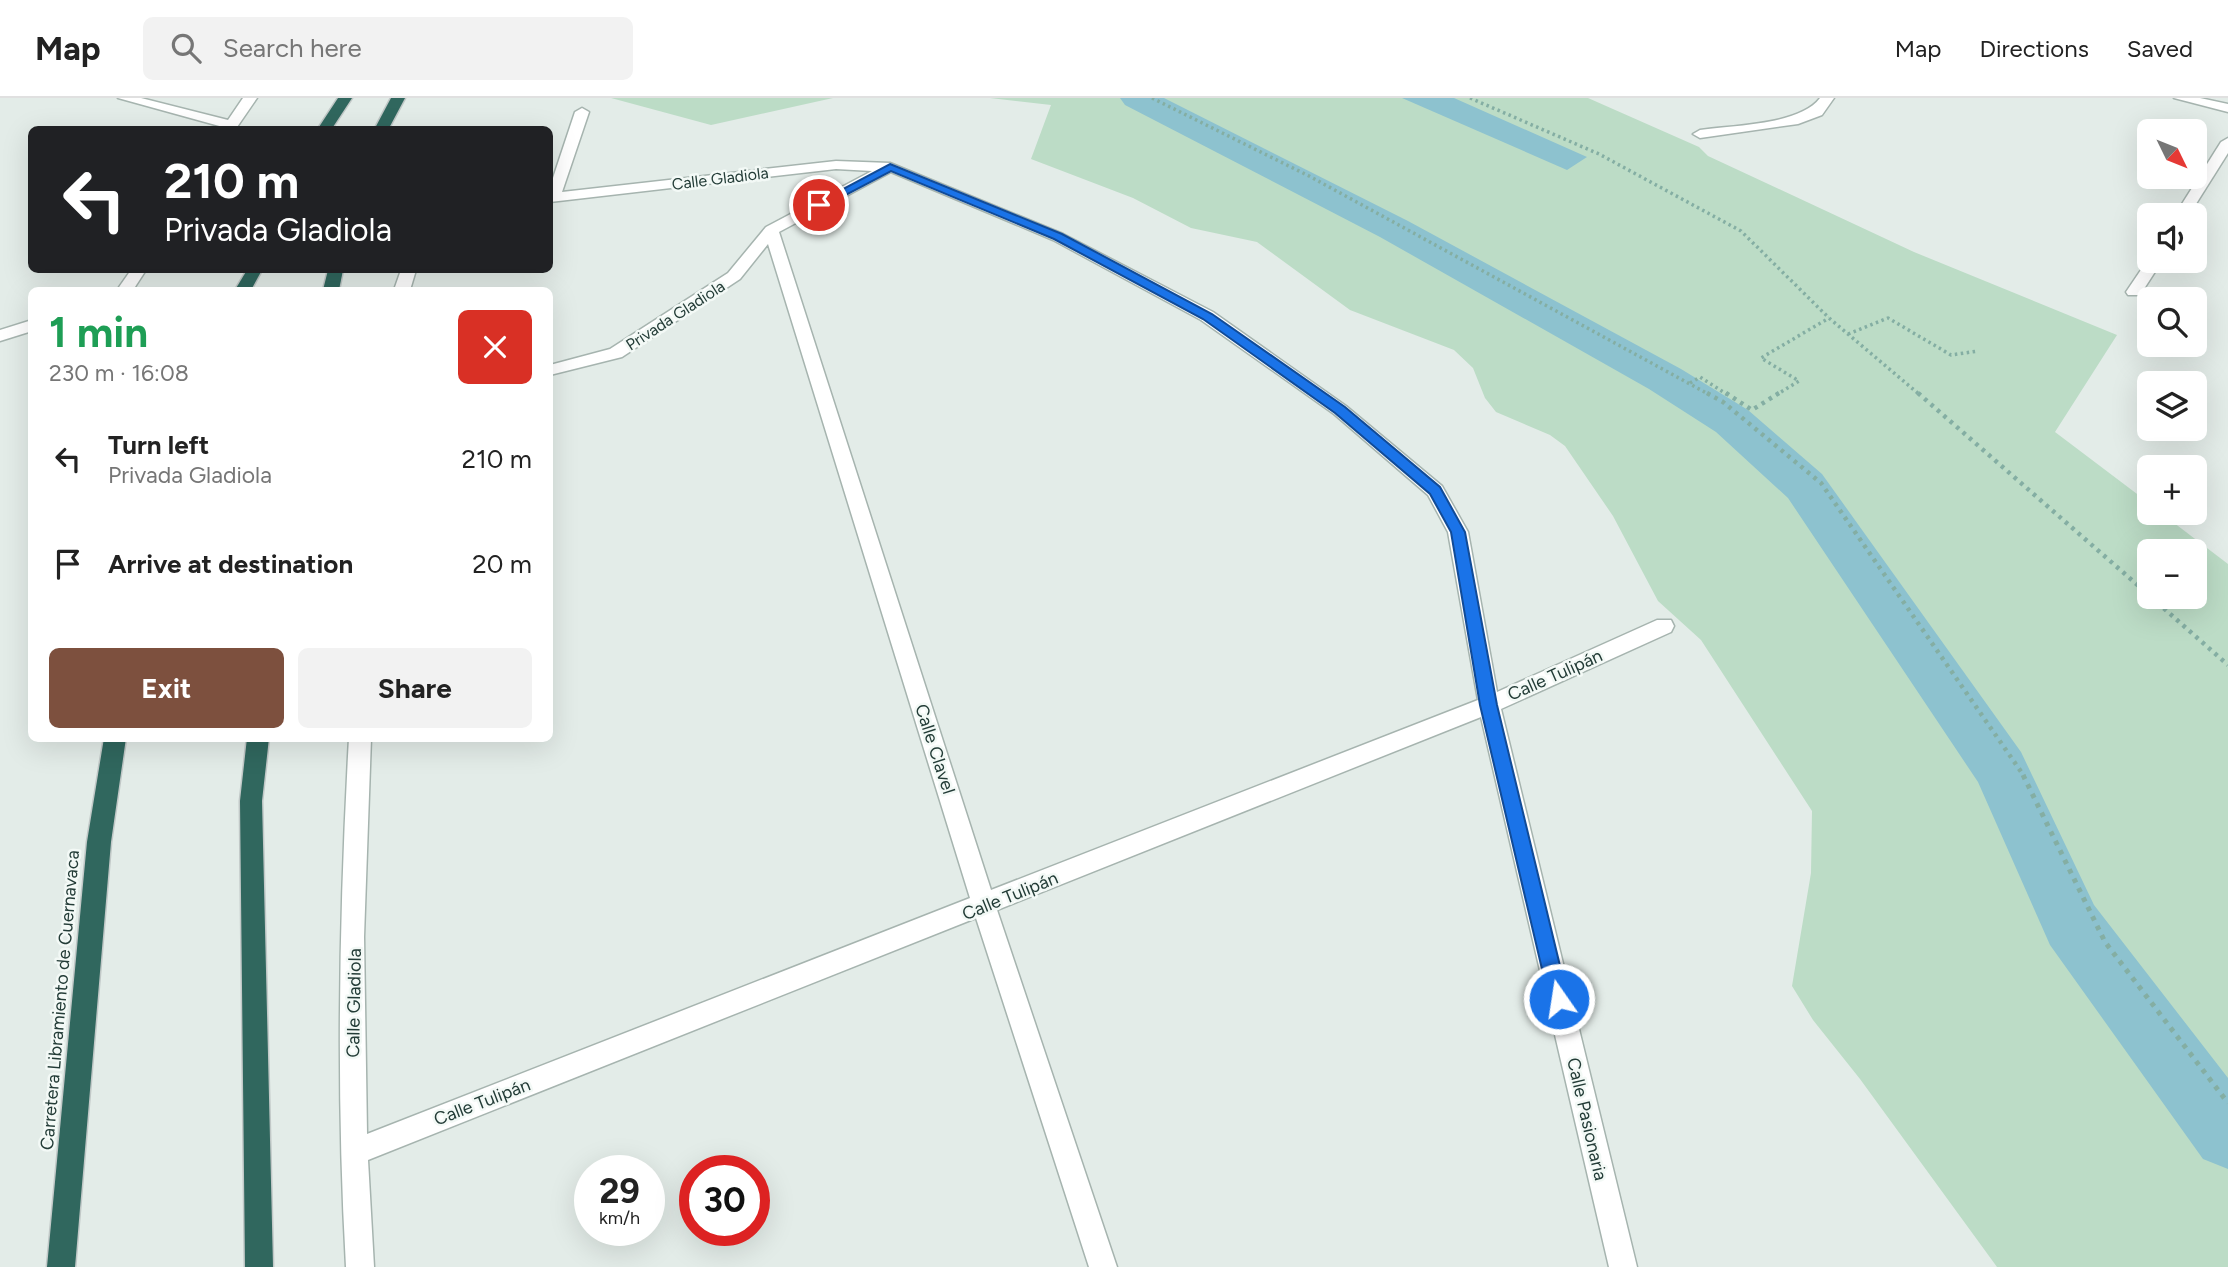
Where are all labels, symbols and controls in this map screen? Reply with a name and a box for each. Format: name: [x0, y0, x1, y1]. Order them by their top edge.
search box: [143, 17, 633, 80]
text: Map: [35, 29, 101, 68]
icon: search: [167, 29, 205, 67]
text: Search here: [223, 32, 362, 64]
text: Map: [1895, 34, 1941, 63]
text: Directions: [1979, 34, 2089, 63]
text: Saved: [2127, 34, 2193, 63]
north arrow: [2137, 119, 2207, 189]
map controls: [2137, 119, 2207, 609]
text: 210 m: [164, 151, 299, 210]
icon: left: [49, 154, 140, 245]
street label: Calle Gladiola: [671, 163, 770, 194]
pin: [789, 175, 849, 235]
icon: arrive: [800, 186, 838, 224]
button: sound: [2137, 203, 2207, 273]
text: Privada Gladiola: [164, 211, 392, 249]
street label: Privada Gladiola: [622, 276, 728, 354]
button: search: [2137, 287, 2207, 357]
text: 1 min: [49, 307, 148, 358]
button: close: [458, 310, 532, 384]
text: 230 m · 16:08: [49, 359, 189, 387]
button: layers: [2137, 371, 2207, 441]
text: Turn left: [108, 429, 209, 461]
icon: left: [49, 440, 87, 478]
text: 210 m: [462, 443, 532, 475]
button: +: [2137, 455, 2207, 525]
text: Privada Gladiola: [108, 461, 272, 489]
button: −: [2137, 539, 2207, 609]
icon: arrive: [49, 545, 87, 583]
text: Arrive at destination: [108, 548, 353, 580]
text: 20 m: [472, 548, 532, 580]
street label: Calle Tulipán: [1504, 644, 1606, 706]
button: Exit: [49, 648, 284, 728]
button: Share: [298, 648, 532, 728]
street label: Calle Clavel: [910, 701, 960, 797]
street label: Carretera Libramiento de Cuernavaca: [36, 849, 84, 1151]
street label: Calle Tulipán: [959, 867, 1061, 925]
street label: Calle Gladiola: [342, 948, 366, 1058]
position arrow: [1522, 962, 1596, 1036]
street label: Calle Pasionaria: [1562, 1055, 1612, 1183]
street label: Calle Tulipán: [431, 1074, 533, 1130]
speed limit sign: 30: [679, 1155, 770, 1246]
text: 29: [599, 1170, 640, 1212]
text: km/h: [599, 1207, 640, 1229]

